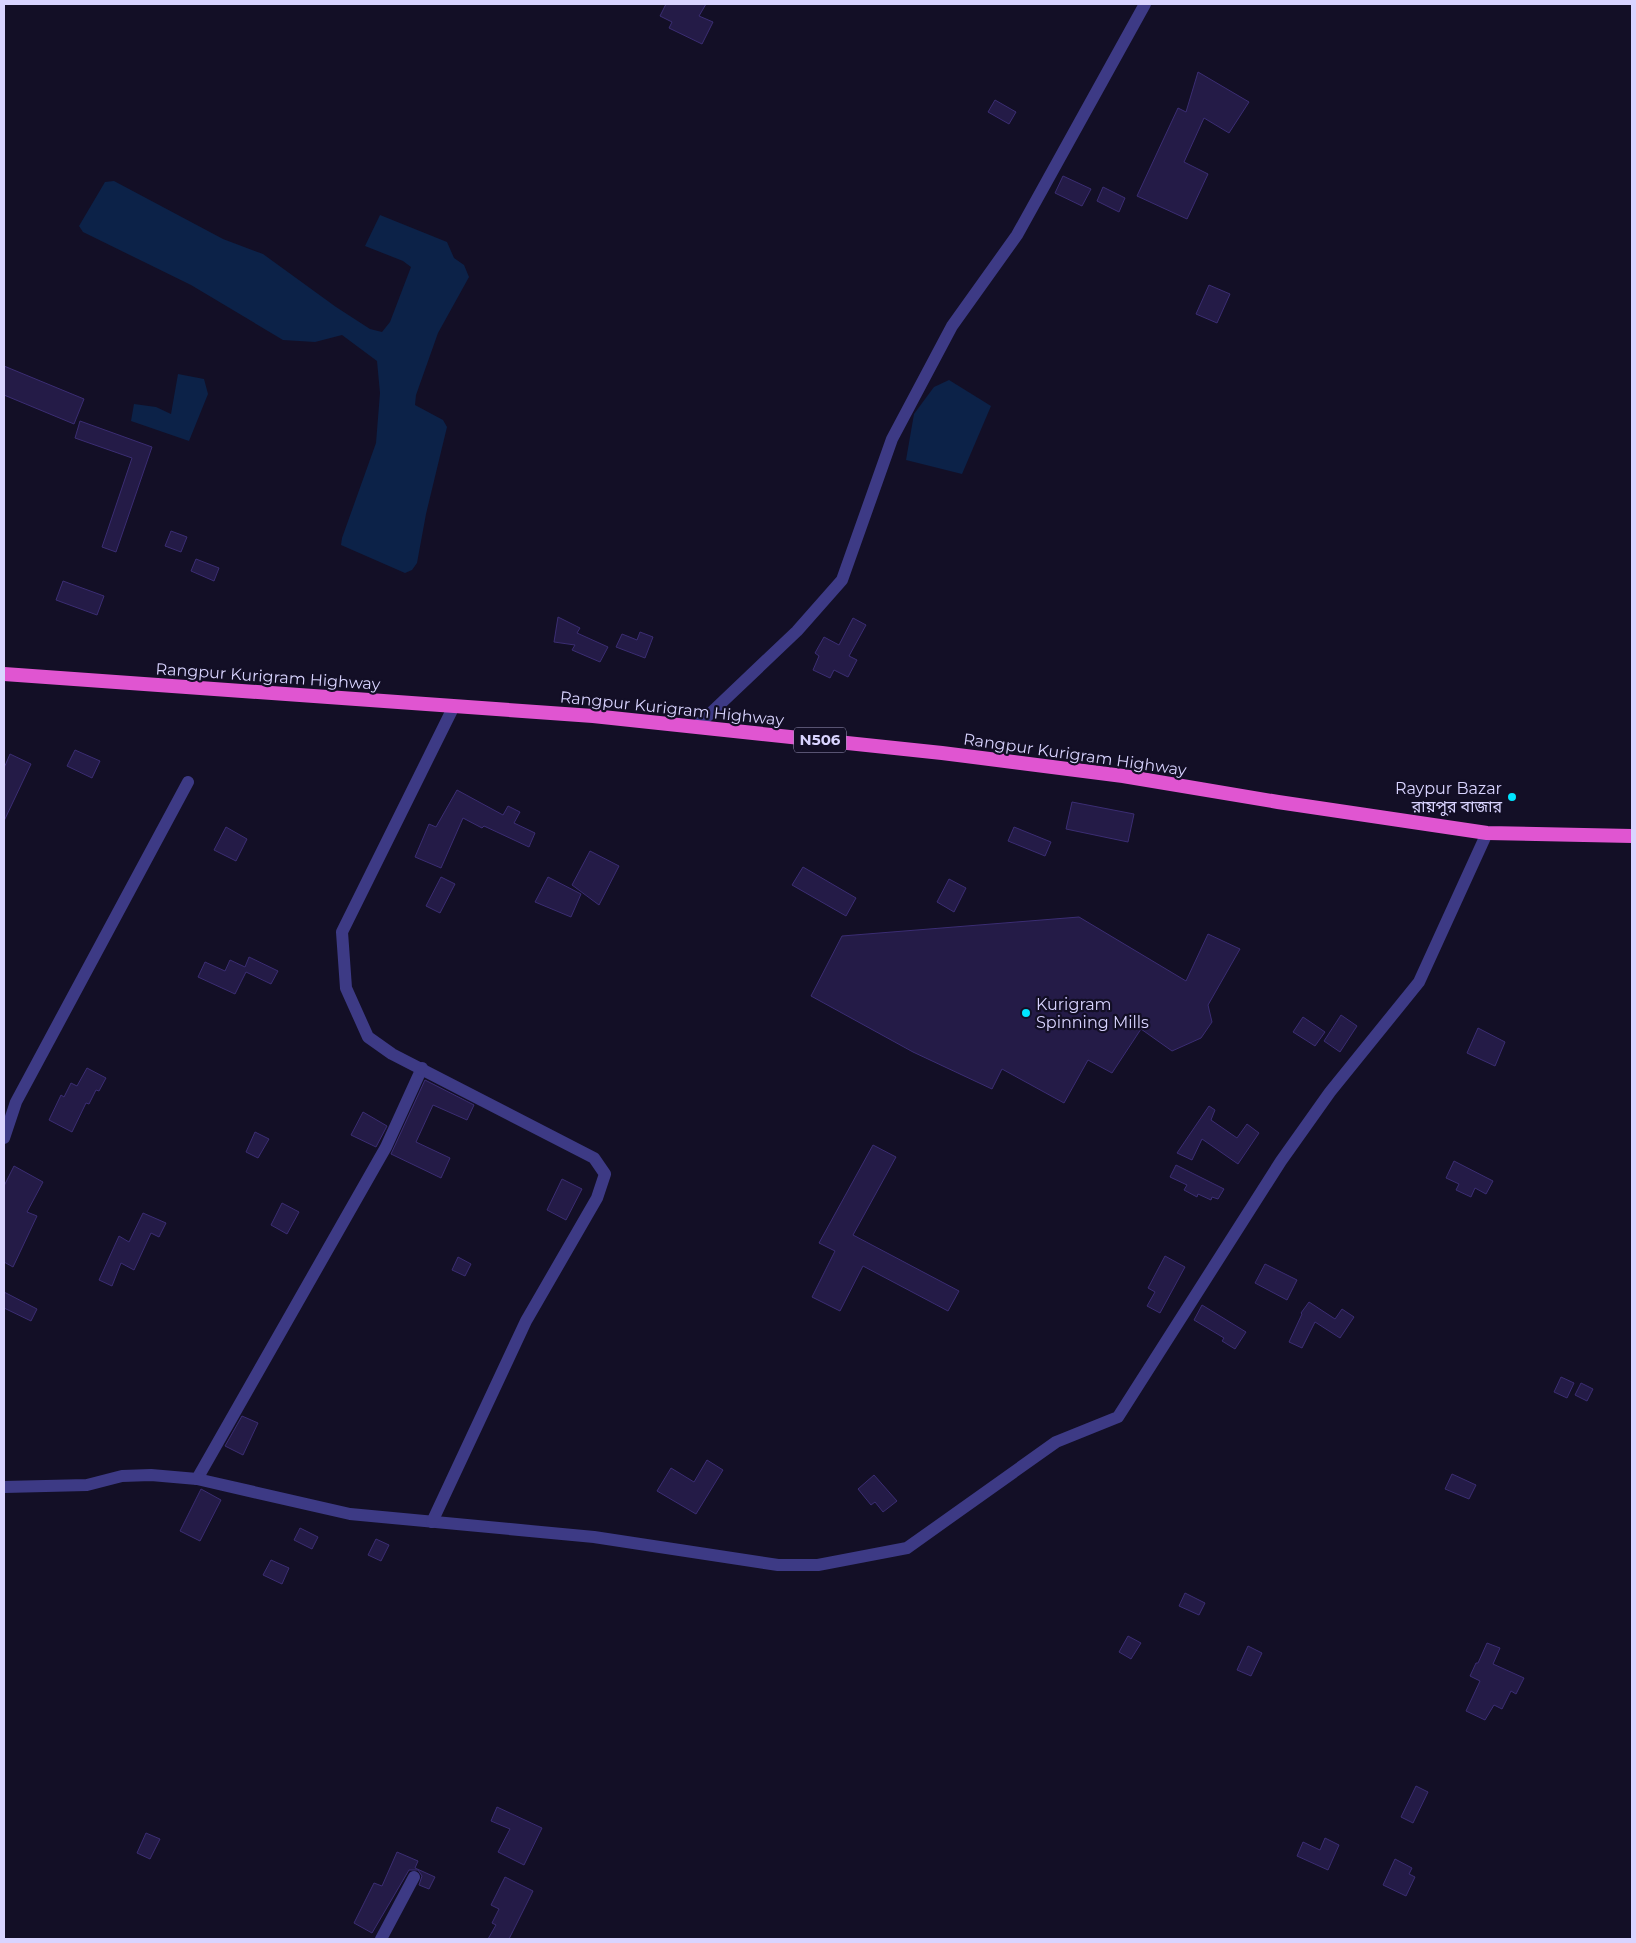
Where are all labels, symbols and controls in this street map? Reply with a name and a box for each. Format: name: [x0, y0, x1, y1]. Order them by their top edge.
street label: Rangpur Kurigram Highway: [155, 659, 381, 694]
street label: Rangpur Kurigram Highway: [559, 687, 785, 730]
road number: N506: [794, 728, 846, 752]
street label: Rangpur Kurigram Highway: [962, 729, 1188, 780]
place label: Raypur Bazar রায়পুর বাজার: [1395, 779, 1502, 816]
marker: Raypur Bazar রায়পুর বাজার: [1506, 791, 1518, 803]
place label: Kurigram Spinning Mills: [1036, 995, 1149, 1032]
marker: Kurigram Spinning Mills: [1020, 1007, 1032, 1019]

